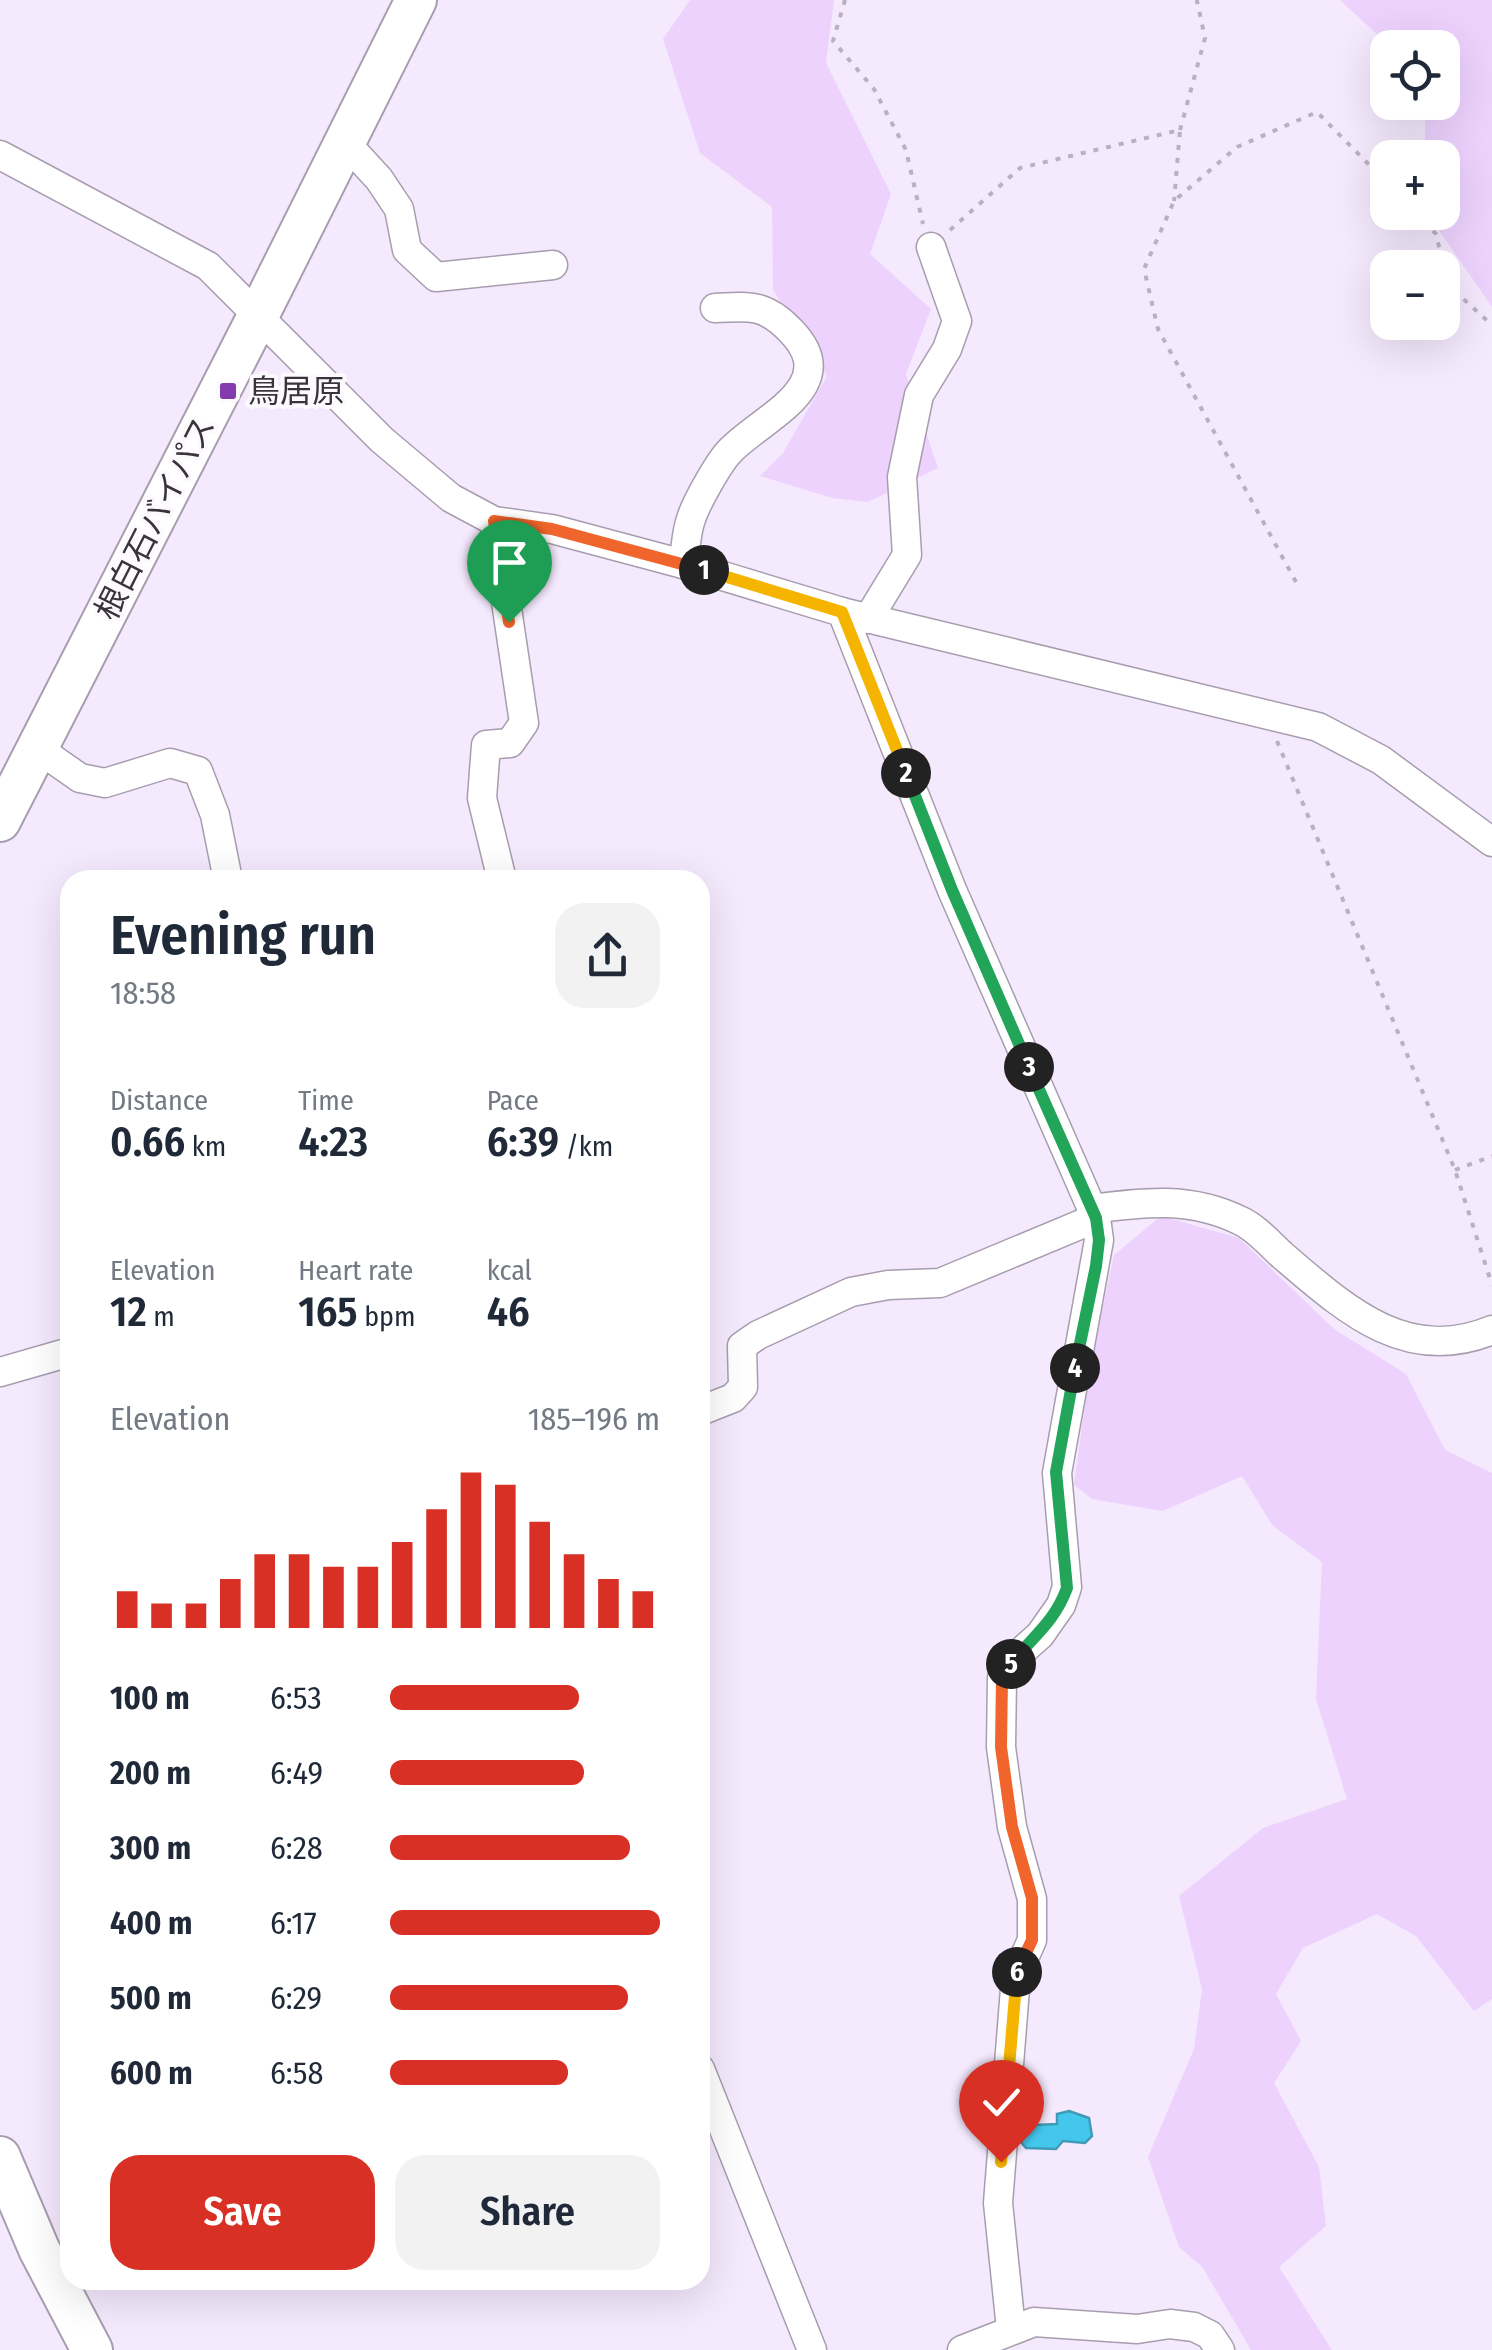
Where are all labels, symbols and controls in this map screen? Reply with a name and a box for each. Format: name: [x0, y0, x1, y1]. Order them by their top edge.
map controls: [1370, 30, 1460, 340]
button: locate: [1370, 30, 1460, 120]
button: +: [1370, 140, 1460, 230]
button: −: [1370, 250, 1460, 340]
place label: 鳥居原: [248, 372, 344, 410]
marker: 鳥居原: [217, 380, 239, 402]
street label: 根白石バイパス: [87, 410, 223, 626]
pin: [467, 520, 552, 623]
icon: arrive: [482, 535, 537, 590]
pin: 1: [679, 545, 729, 595]
text: 1: [698, 553, 710, 586]
pin: 2: [881, 748, 931, 798]
text: 2: [900, 756, 912, 789]
text: Evening run: [110, 903, 376, 969]
button: share: [555, 903, 660, 1008]
text: 18:58: [110, 974, 176, 1012]
pin: 3: [1004, 1042, 1054, 1092]
text: 3: [1022, 1050, 1036, 1083]
text: Distance: [110, 1084, 208, 1117]
text: Time: [298, 1084, 354, 1117]
text: Pace: [487, 1084, 539, 1117]
text: 0.66: [110, 1117, 185, 1167]
text: 4:23: [298, 1117, 368, 1167]
text: 6:39: [487, 1117, 559, 1167]
text: km: [185, 1130, 226, 1163]
text: /km: [559, 1130, 613, 1163]
text: Elevation: [110, 1254, 215, 1287]
text: Heart rate: [298, 1254, 413, 1287]
text: kcal: [487, 1254, 532, 1287]
text: 12: [110, 1287, 147, 1337]
text: 165: [298, 1287, 358, 1337]
text: 46: [487, 1287, 530, 1337]
text: m: [147, 1300, 175, 1333]
text: bpm: [358, 1300, 415, 1333]
pin: 4: [1050, 1343, 1100, 1393]
text: 4: [1068, 1351, 1082, 1384]
text: Elevation: [110, 1400, 230, 1438]
text: 185–196 m: [528, 1400, 660, 1438]
pin: 5: [986, 1639, 1036, 1689]
text: 5: [1004, 1647, 1018, 1680]
text: 100 m: [110, 1679, 190, 1717]
text: 6:53: [270, 1679, 322, 1717]
text: 200 m: [110, 1754, 191, 1792]
text: 6:49: [270, 1754, 323, 1792]
text: 300 m: [110, 1829, 191, 1867]
text: 6:28: [270, 1829, 323, 1867]
text: 400 m: [110, 1904, 192, 1942]
text: 6:17: [270, 1904, 317, 1942]
pin: 6: [992, 1947, 1042, 1997]
text: 6: [1010, 1955, 1024, 1988]
text: 500 m: [110, 1979, 192, 2017]
text: 6:29: [270, 1979, 322, 2017]
text: 600 m: [110, 2054, 193, 2092]
text: 6:58: [270, 2054, 323, 2092]
pin: [959, 2060, 1044, 2163]
icon: check: [974, 2075, 1029, 2130]
button: Save: [110, 2155, 375, 2270]
button: Share: [395, 2155, 660, 2270]

